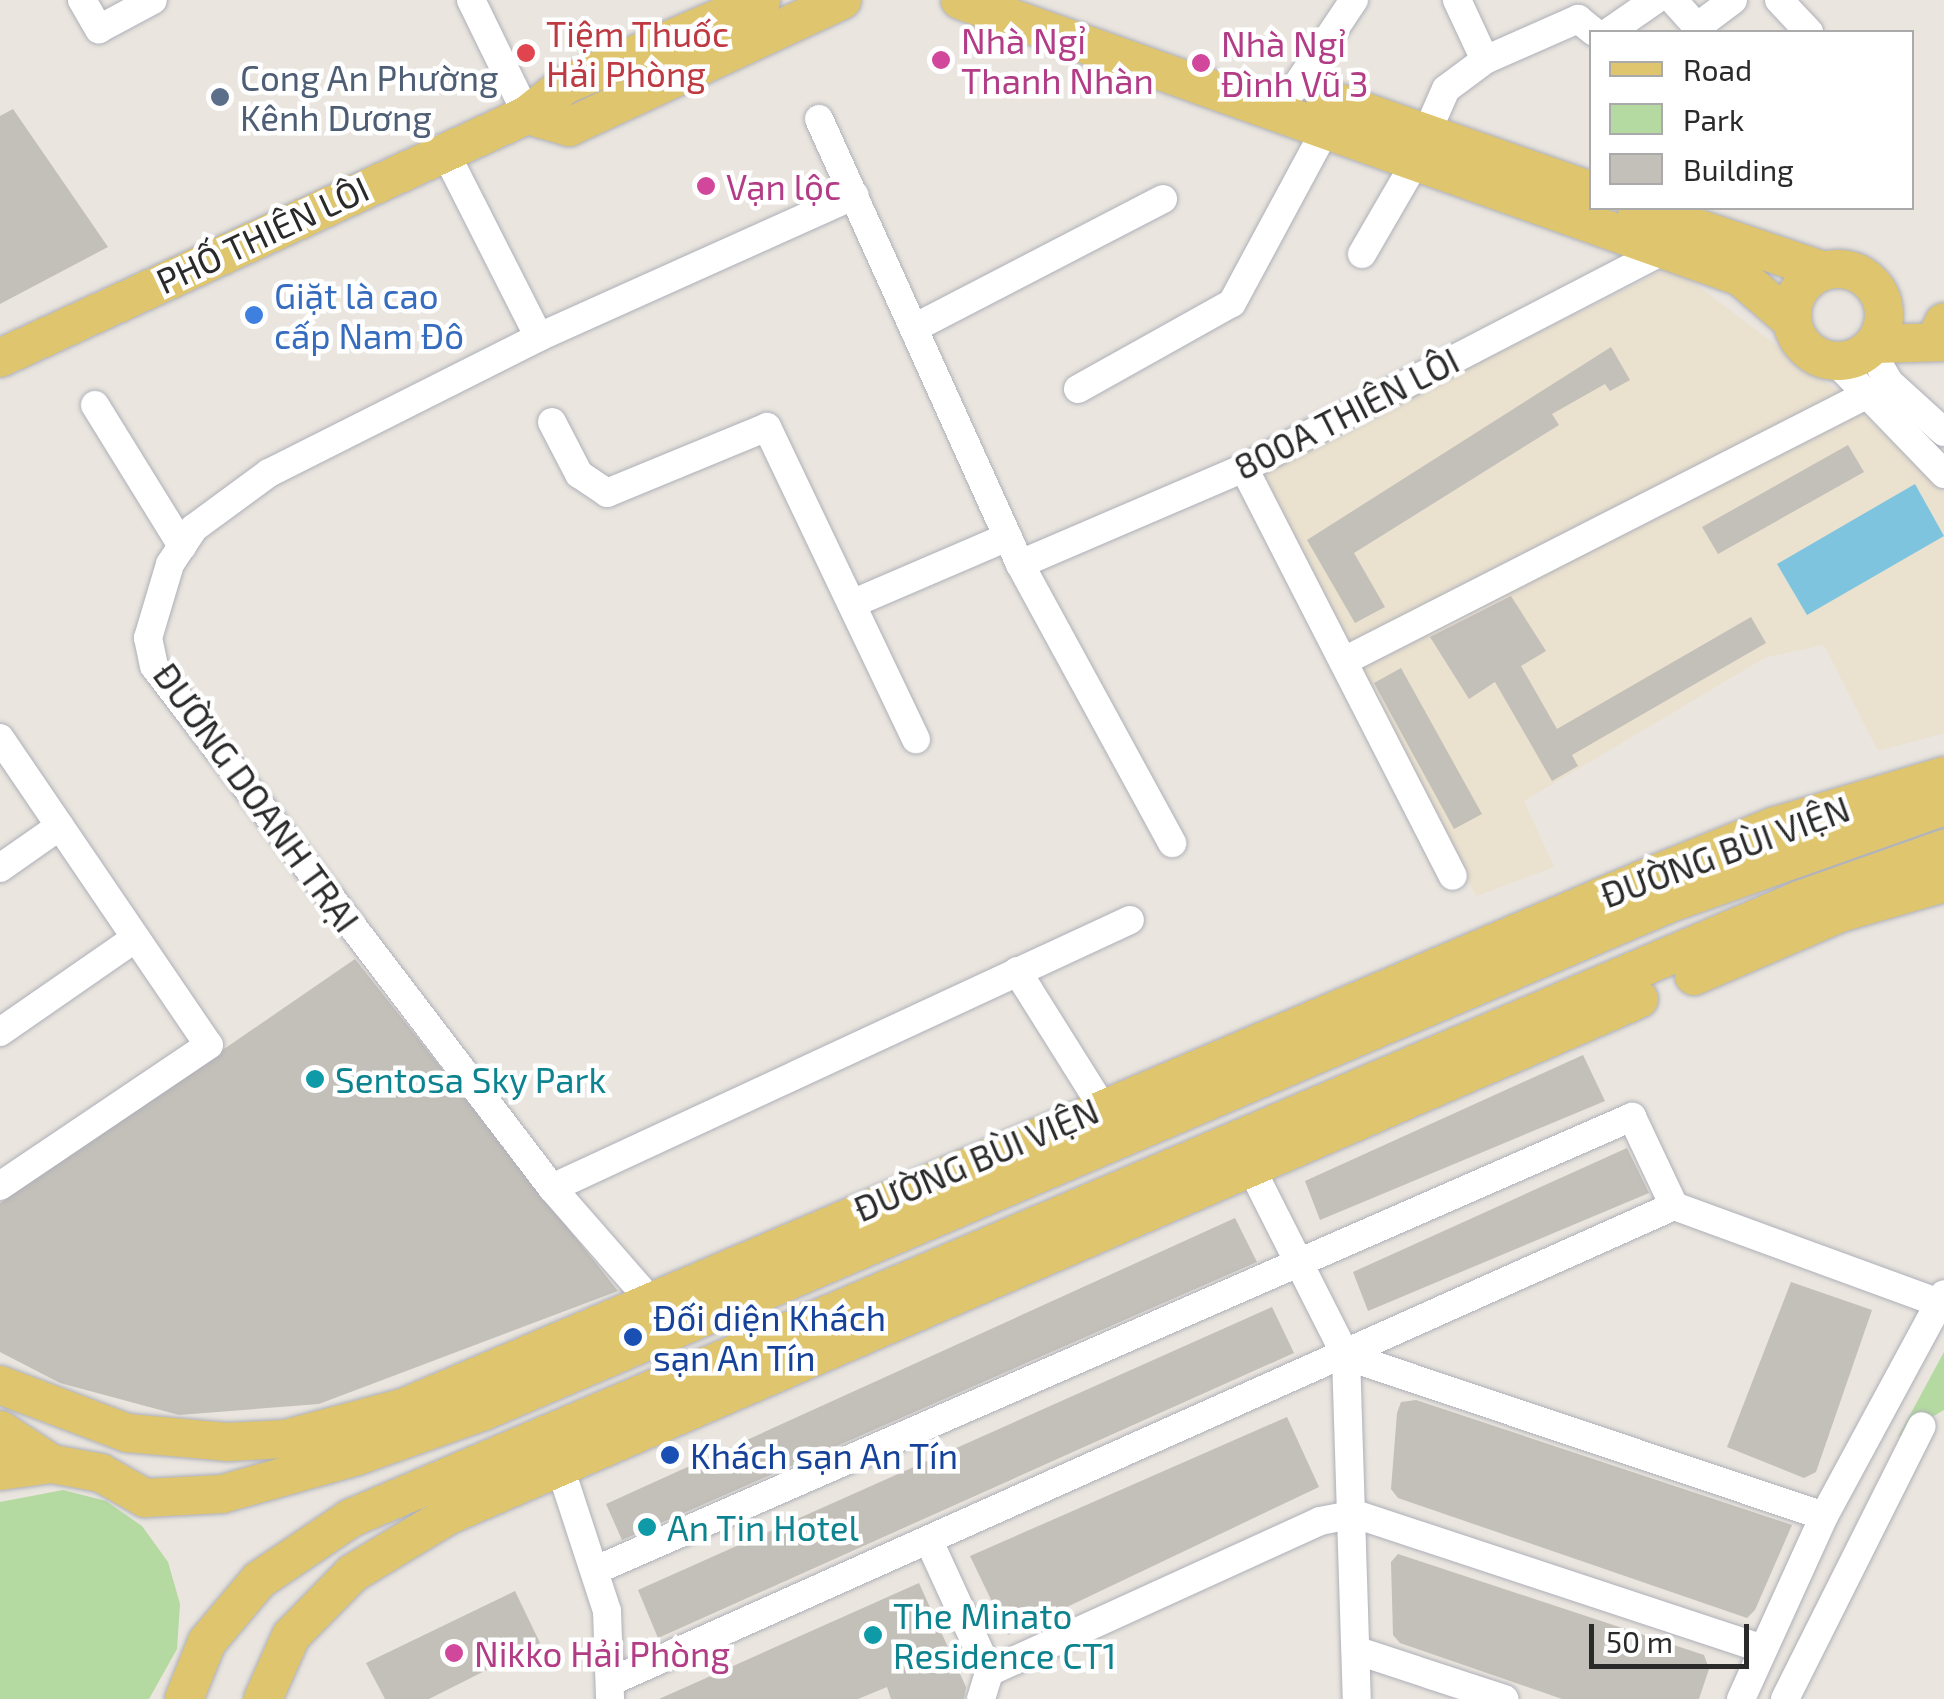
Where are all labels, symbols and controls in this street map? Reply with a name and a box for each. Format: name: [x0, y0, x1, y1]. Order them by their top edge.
place label: Tiệm Thuốc Hải Phòng: [546, 12, 730, 94]
place label: Nhà Ngỉ Thanh Nhàn: [961, 19, 1154, 101]
place label: Nhà Ngỉ Đình Vũ 3: [1221, 22, 1369, 104]
legend: [1589, 30, 1914, 210]
marker: Tiệm Thuốc Hải Phòng: [515, 42, 537, 64]
marker: Nhà Ngỉ Thanh Nhàn: [930, 49, 952, 71]
text: Road: [1683, 51, 1752, 87]
marker: Nhà Ngỉ Đình Vũ 3: [1190, 52, 1212, 74]
place label: Cong An Phường Kênh Dương: [240, 56, 499, 138]
marker: Cong An Phường Kênh Dương: [209, 86, 231, 108]
text: Park: [1683, 101, 1744, 137]
text: Building: [1683, 151, 1794, 187]
place label: Vạn lộc: [726, 165, 841, 207]
street label: PHỐ THIÊN LÔI: [149, 166, 375, 302]
marker: Vạn lộc: [695, 175, 717, 197]
place label: Giặt là cao cấp Nam Đô: [274, 274, 464, 356]
marker: Giặt là cao cấp Nam Đô: [243, 304, 265, 326]
street label: 800A THIÊN LÔI: [1226, 338, 1466, 488]
street label: ĐƯỜNG DOANH TRẠI: [145, 654, 369, 940]
street label: ĐƯỜNG BÙI VIỆN: [1595, 786, 1855, 916]
place label: Sentosa Sky Park: [335, 1058, 607, 1100]
marker: Sentosa Sky Park: [304, 1068, 326, 1090]
street label: ĐƯỜNG BÙI VIỆN: [847, 1088, 1105, 1230]
place label: Đối diện Khách sạn An Tín: [653, 1296, 886, 1378]
marker: Đối diện Khách sạn An Tín: [622, 1326, 644, 1348]
place label: Khách sạn An Tín: [690, 1434, 960, 1476]
marker: Khách sạn An Tín: [659, 1444, 681, 1466]
place label: An Tin Hotel: [667, 1506, 860, 1548]
marker: An Tin Hotel: [636, 1516, 658, 1538]
place label: The Minato Residence CT1: [893, 1594, 1117, 1676]
scale bar: [1594, 1604, 1754, 1666]
text: 50 m: [1606, 1623, 1673, 1659]
marker: The Minato Residence CT1: [862, 1624, 884, 1646]
place label: Nikko Hải Phòng: [474, 1632, 730, 1674]
marker: Nikko Hải Phòng: [443, 1642, 465, 1664]

